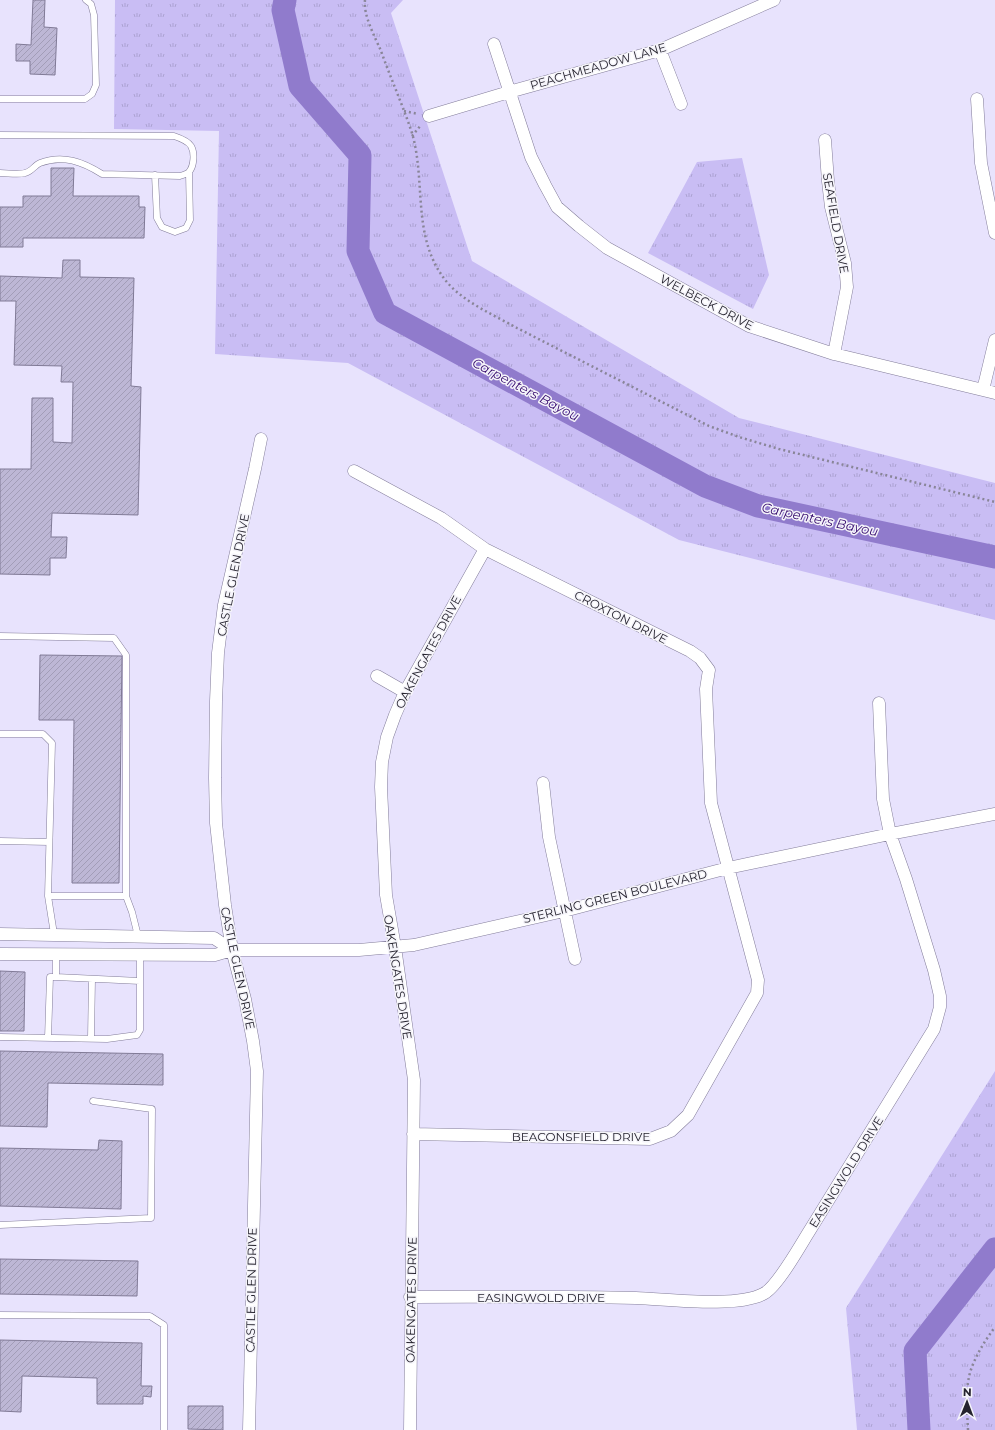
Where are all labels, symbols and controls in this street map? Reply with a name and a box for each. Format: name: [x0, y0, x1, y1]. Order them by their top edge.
street label: PEACHMEADOW LANE: [528, 39, 668, 93]
street label: SEAFIELD DRIVE: [820, 172, 852, 274]
street label: WELBECK DRIVE: [658, 271, 756, 333]
water label: Carpenters Bayou: [470, 354, 582, 424]
water label: Carpenters Bayou: [760, 499, 880, 539]
street label: CASTLE GLEN DRIVE: [214, 512, 252, 638]
street label: CROXTON DRIVE: [572, 587, 670, 647]
street label: OAKENGATES DRIVE: [392, 593, 464, 711]
street label: STERLING GREEN BOULEVARD: [521, 866, 709, 926]
street label: CASTLE GLEN DRIVE: [218, 905, 258, 1031]
street label: OAKENGATES DRIVE: [381, 914, 415, 1040]
street label: EASINGWOLD DRIVE: [806, 1114, 886, 1230]
street label: BEACONSFIELD DRIVE: [512, 1129, 650, 1144]
street label: CASTLE GLEN DRIVE: [242, 1227, 260, 1353]
street label: OAKENGATES DRIVE: [402, 1237, 420, 1363]
street label: EASINGWOLD DRIVE: [477, 1290, 605, 1305]
north arrow: [947, 1382, 987, 1422]
text: N: [963, 1385, 972, 1399]

